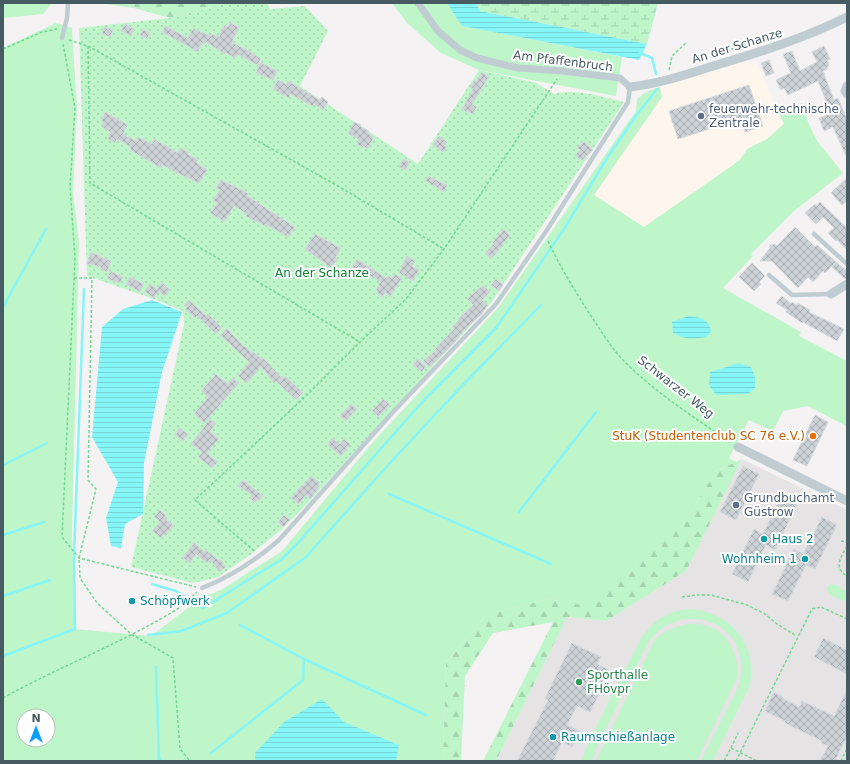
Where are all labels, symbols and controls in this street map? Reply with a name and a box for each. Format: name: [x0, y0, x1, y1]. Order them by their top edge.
street label: An der Schanze: [690, 26, 784, 66]
street label: Am Pfaffenbruch: [512, 48, 614, 74]
place label: feuerwehr-technische Zentrale: [709, 102, 839, 130]
marker: feuerwehr-technische Zentrale: [696, 111, 706, 121]
park label: An der Schanze: [275, 266, 369, 280]
street label: Schwarzer Weg: [635, 353, 717, 421]
place label: StuK (Studentenclub SC 76 e.V.): [612, 429, 805, 443]
marker: StuK (Studentenclub SC 76 e.V.): [808, 431, 818, 441]
place label: Grundbuchamt Güstrow: [744, 491, 835, 519]
marker: Grundbuchamt Güstrow: [731, 500, 741, 510]
place label: Haus 2: [772, 532, 814, 546]
marker: Haus 2: [759, 534, 769, 544]
place label: Wohnheim 1: [722, 552, 797, 566]
marker: Wohnheim 1: [800, 554, 810, 564]
place label: Schöpfwerk: [140, 594, 210, 608]
marker: Schöpfwerk: [127, 596, 137, 606]
place label: Sporthalle FHövpr: [587, 668, 648, 696]
marker: Sporthalle FHövpr: [574, 677, 584, 687]
north arrow: [16, 708, 56, 748]
text: N: [31, 712, 41, 725]
place label: Raumschießanlage: [561, 730, 675, 744]
marker: Raumschießanlage: [548, 732, 558, 742]

